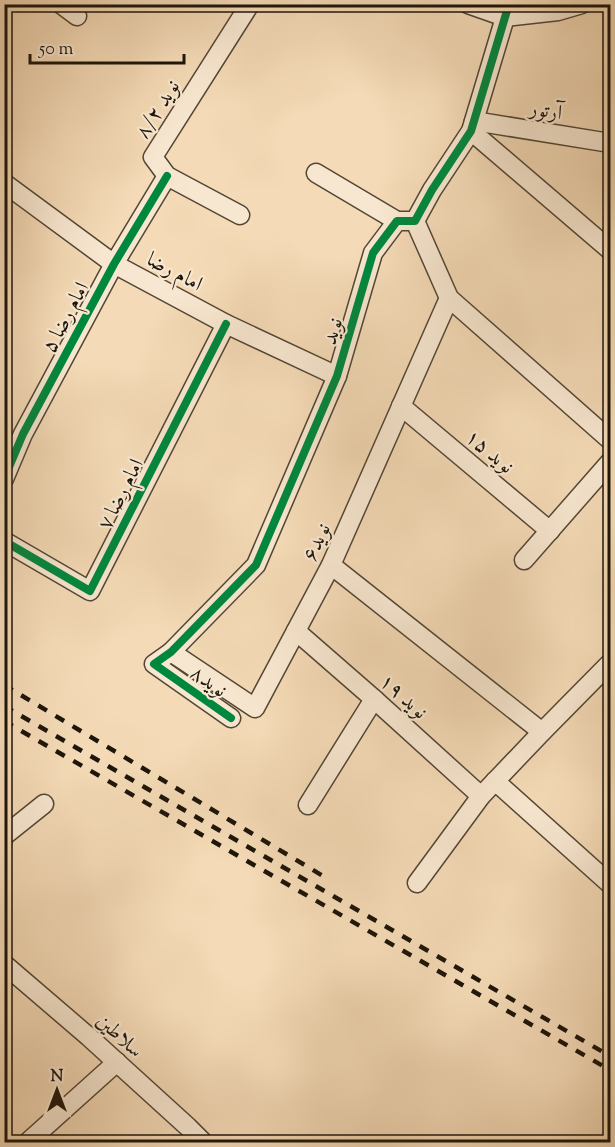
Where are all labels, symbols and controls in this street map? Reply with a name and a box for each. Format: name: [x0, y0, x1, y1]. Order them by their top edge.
scale bar: [30, 27, 184, 65]
text: 50 m: [38, 37, 74, 63]
street label: نوید ۸/۲: [129, 75, 188, 145]
street label: آرتور: [525, 94, 567, 130]
street label: امام رضا: [140, 246, 207, 301]
street label: امام رضا ۵: [36, 277, 99, 359]
street label: نوید: [316, 315, 352, 348]
street label: نوید ۱۵: [458, 423, 520, 482]
street label: امام رضا ۷: [91, 454, 153, 536]
street label: نوید۶: [296, 519, 340, 567]
street label: نوید۸: [183, 659, 232, 706]
street label: نوید ۱۹: [372, 668, 433, 727]
street label: سلاطین: [88, 1007, 149, 1066]
north arrow: [27, 1060, 87, 1120]
text: N: [51, 1066, 64, 1089]

